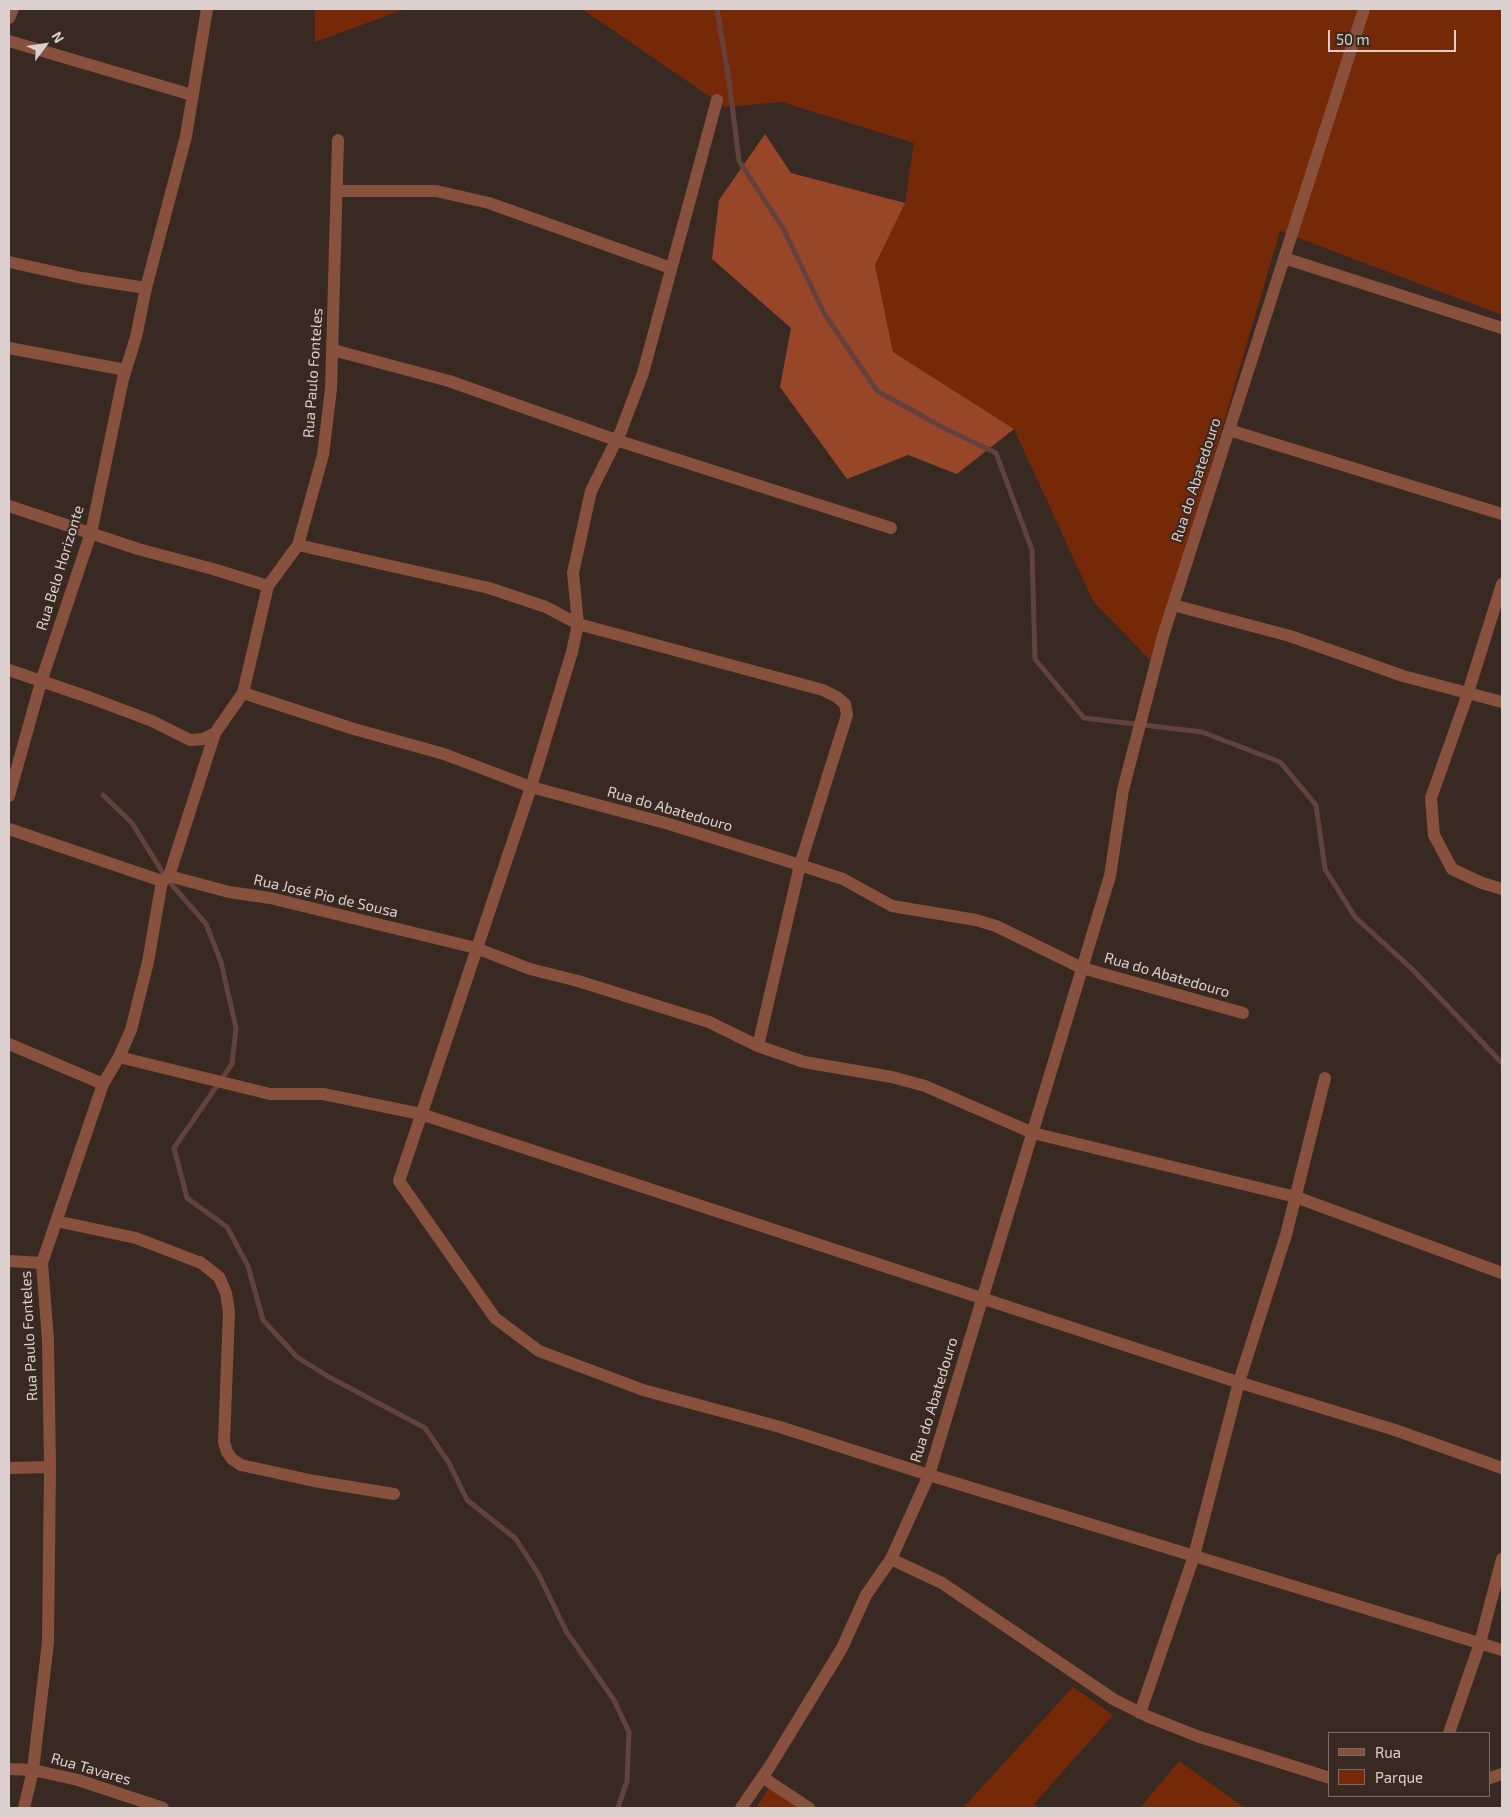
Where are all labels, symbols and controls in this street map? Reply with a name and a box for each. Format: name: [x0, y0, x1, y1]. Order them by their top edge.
north arrow: [20, 20, 70, 70]
scale bar: [1331, 20, 1458, 52]
text: N: [48, 28, 68, 46]
text: 50 m: [1336, 30, 1370, 48]
street label: Rua Paulo Fonteles: [299, 307, 327, 439]
street label: Rua do Abatedouro: [1167, 416, 1225, 544]
street label: Rua Belo Horizonte: [32, 503, 88, 633]
street label: Rua do Abatedouro: [605, 782, 735, 836]
street label: Rua José Pio de Sousa: [252, 871, 400, 921]
street label: Rua do Abatedouro: [1102, 948, 1232, 1002]
street label: Rua Paulo Fonteles: [17, 1270, 41, 1402]
street label: Rua do Abatedouro: [906, 1335, 962, 1465]
legend: [1328, 1732, 1491, 1797]
text: Rua: [1375, 1743, 1401, 1761]
street label: Rua Tavares: [49, 1749, 133, 1789]
text: Parque: [1375, 1768, 1423, 1786]

